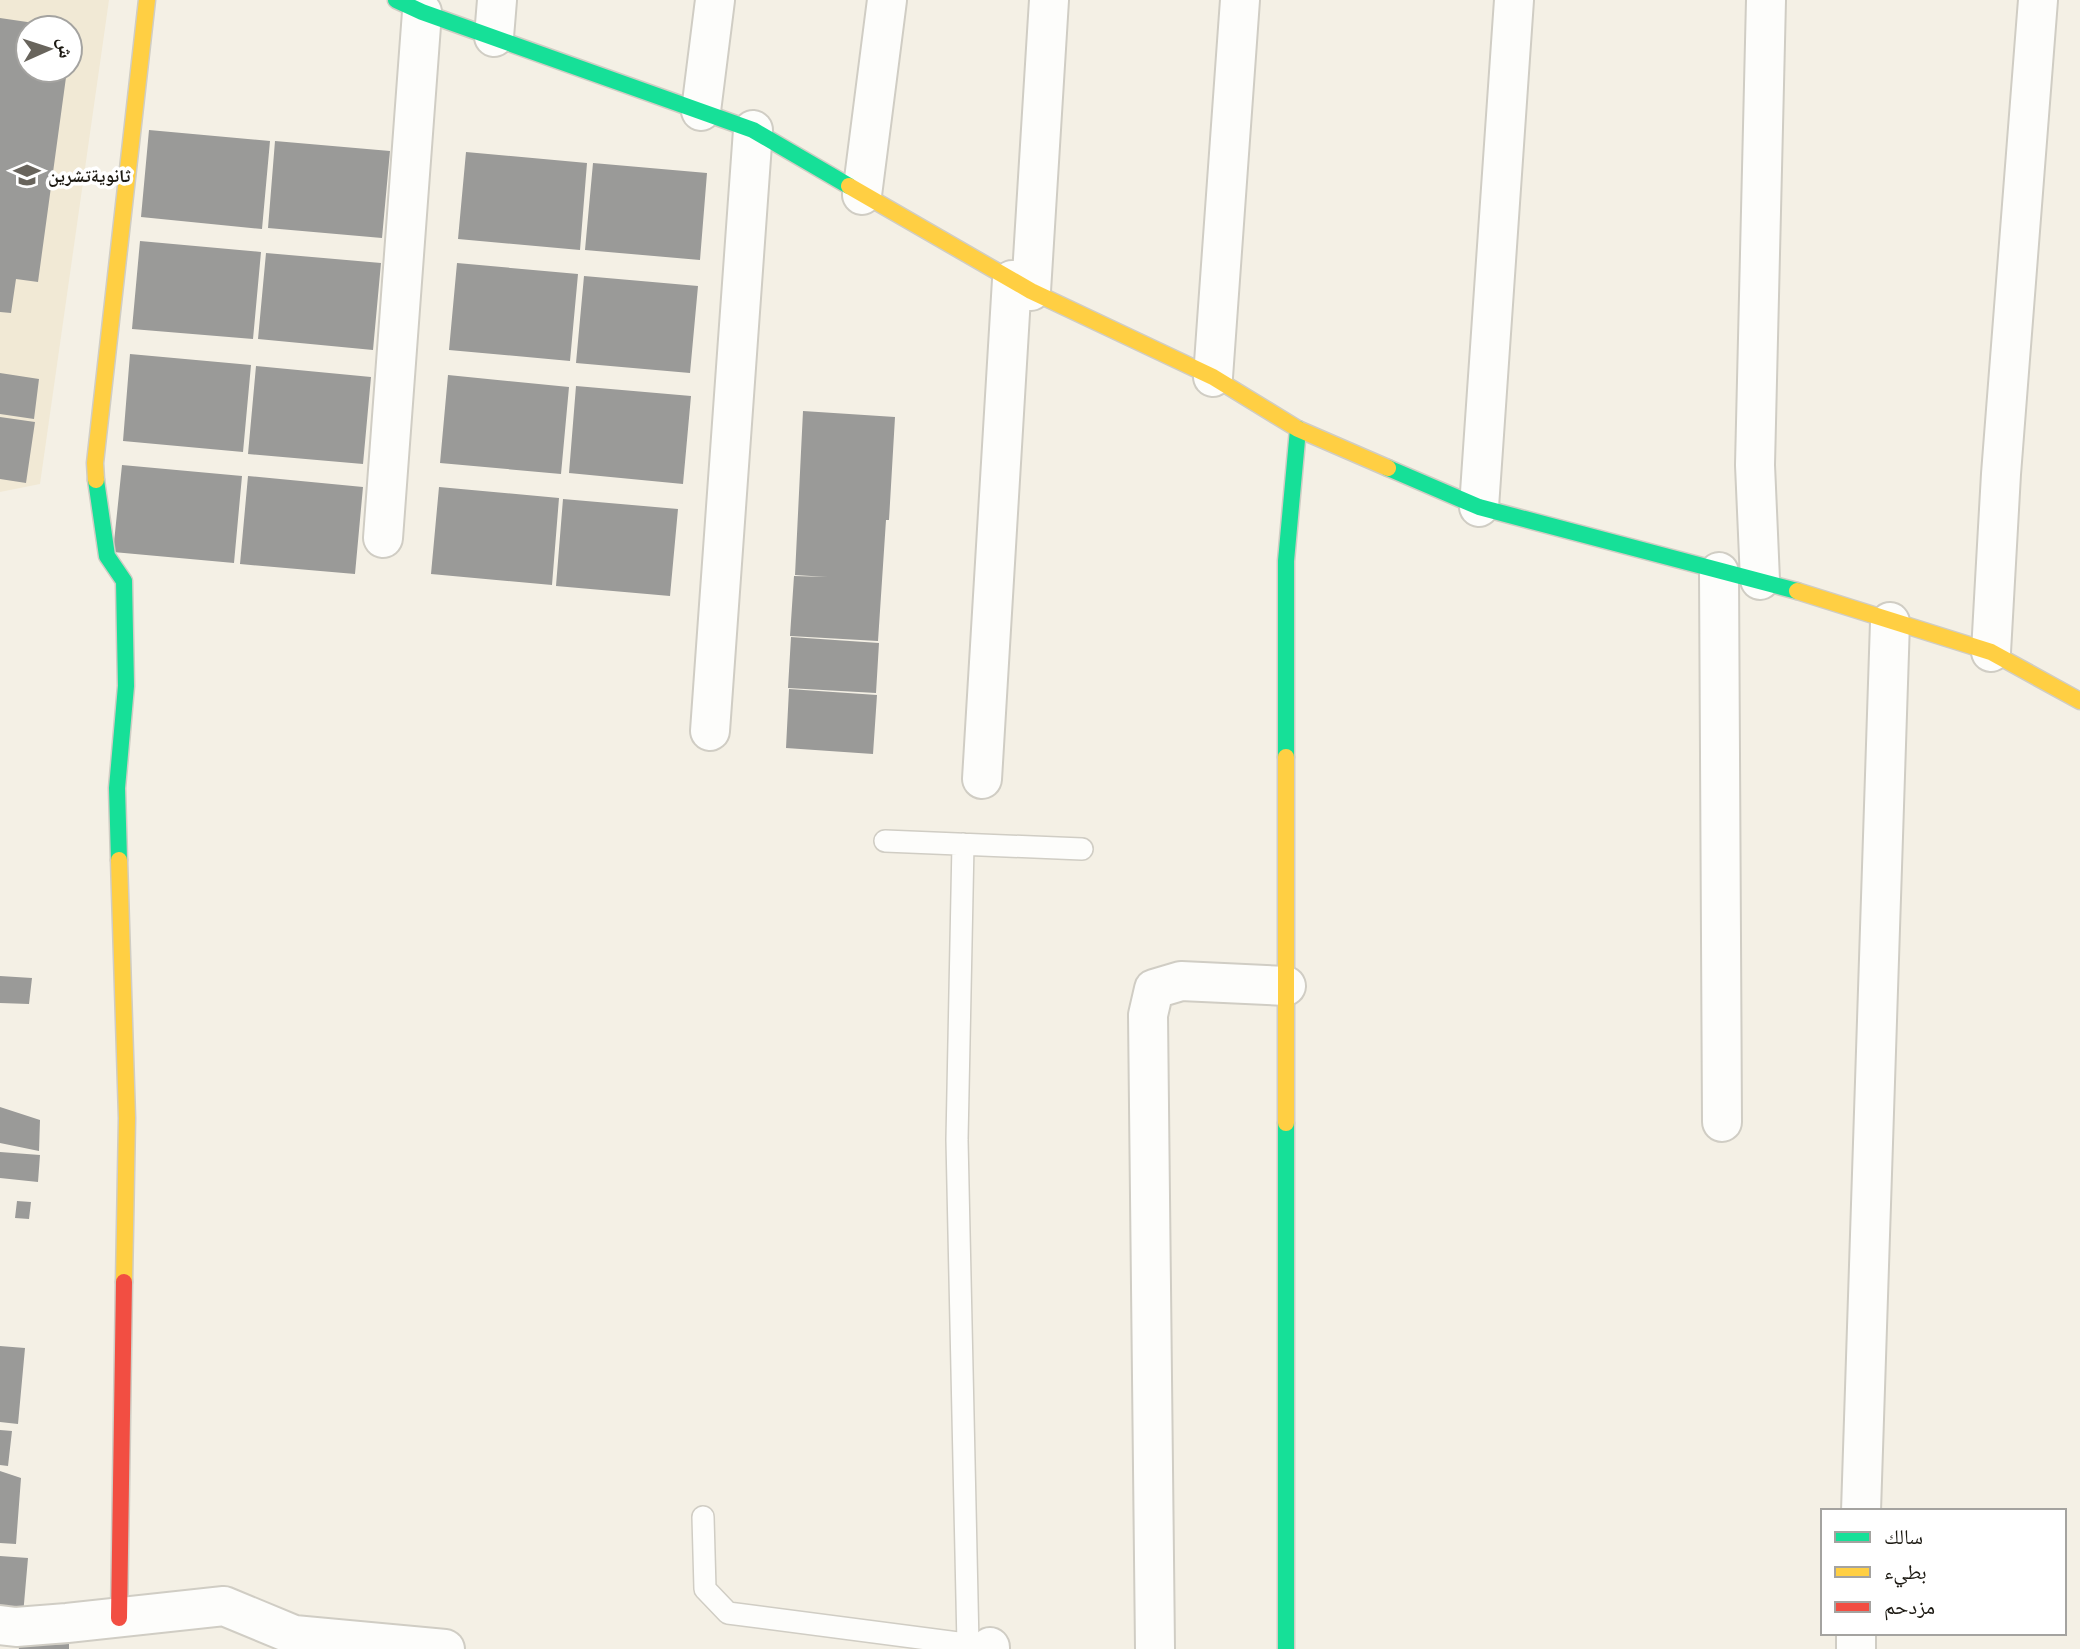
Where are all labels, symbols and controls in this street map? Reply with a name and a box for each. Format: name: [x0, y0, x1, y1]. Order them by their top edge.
north arrow: [14, 14, 84, 84]
text: ش: [53, 37, 77, 59]
school or university icon: ثانويةتشرين: [12, 160, 42, 190]
place label: ثانويةتشرين: [48, 165, 131, 187]
legend: [1821, 1509, 2066, 1635]
text: سالك: [1884, 1524, 1923, 1549]
text: بطيء: [1884, 1559, 1927, 1588]
text: مزدحم: [1884, 1594, 1935, 1621]

